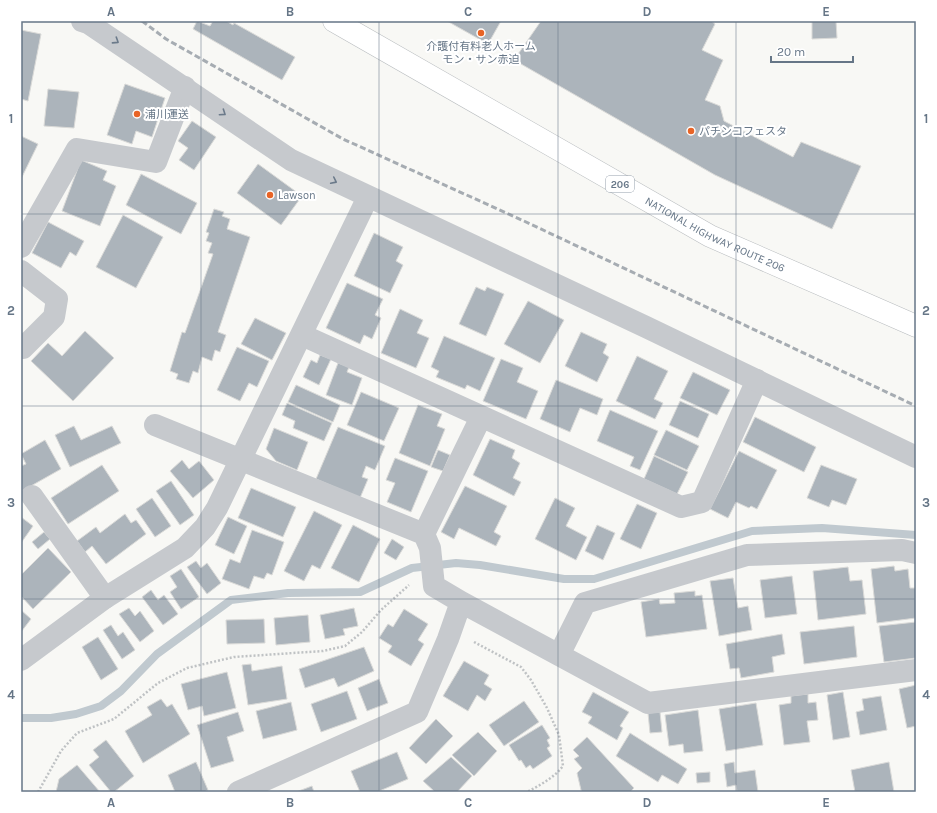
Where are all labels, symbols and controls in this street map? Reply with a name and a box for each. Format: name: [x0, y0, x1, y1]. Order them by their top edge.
text: A: [107, 4, 115, 19]
text: B: [286, 4, 294, 19]
text: C: [464, 4, 472, 19]
text: D: [643, 4, 652, 19]
text: E: [822, 4, 830, 19]
marker: 介護付有料老人ホーム モン・サン赤迫: [476, 28, 486, 38]
one-way arrow: [112, 36, 119, 44]
scale bar: [771, 38, 853, 64]
place label: 介護付有料老人ホーム モン・サン赤迫: [426, 40, 536, 66]
text: 20 m: [777, 45, 805, 59]
place label: 浦川運送: [145, 108, 189, 121]
one-way arrow: [219, 108, 226, 115]
marker: 浦川運送: [132, 109, 142, 119]
text: 1: [9, 111, 13, 126]
text: 1: [924, 111, 928, 126]
place label: パチンコフェスタ: [699, 125, 787, 138]
marker: パチンコフェスタ: [686, 126, 696, 136]
one-way arrow: [330, 176, 338, 184]
road number: 206: [606, 176, 634, 192]
place label: Lawson: [278, 189, 316, 202]
marker: Lawson: [265, 190, 275, 200]
street label: NATIONAL HIGHWAY ROUTE 206: [643, 194, 787, 275]
text: 2: [7, 303, 15, 318]
text: 2: [922, 303, 930, 318]
text: 3: [7, 495, 15, 510]
text: 3: [922, 495, 930, 510]
text: 4: [7, 687, 15, 702]
text: 4: [922, 687, 930, 702]
text: A: [107, 795, 115, 810]
text: B: [286, 795, 294, 810]
text: C: [464, 795, 472, 810]
text: D: [643, 795, 652, 810]
text: E: [822, 795, 830, 810]

